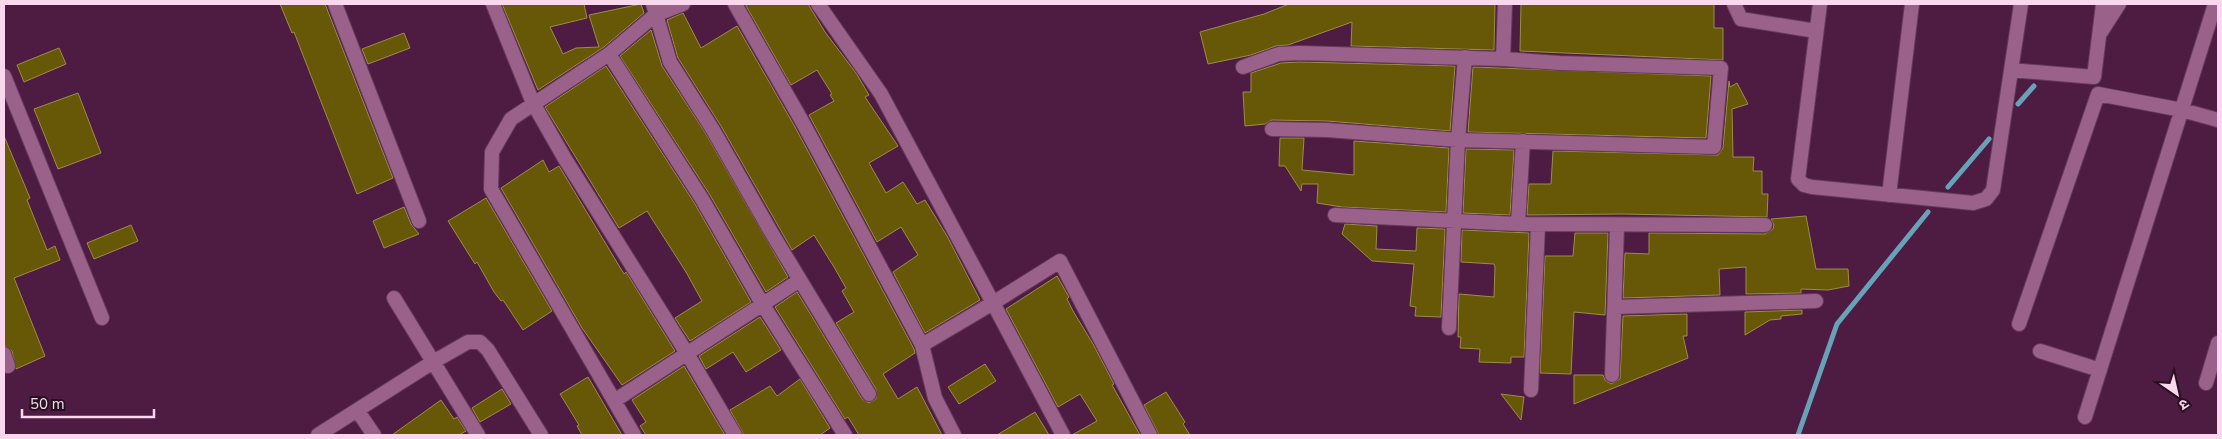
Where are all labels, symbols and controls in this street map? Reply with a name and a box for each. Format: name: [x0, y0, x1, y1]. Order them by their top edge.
north arrow: [2152, 369, 2202, 419]
scale bar: [22, 386, 155, 418]
text: 50 m: [30, 394, 65, 414]
text: उ: [2175, 394, 2193, 415]

